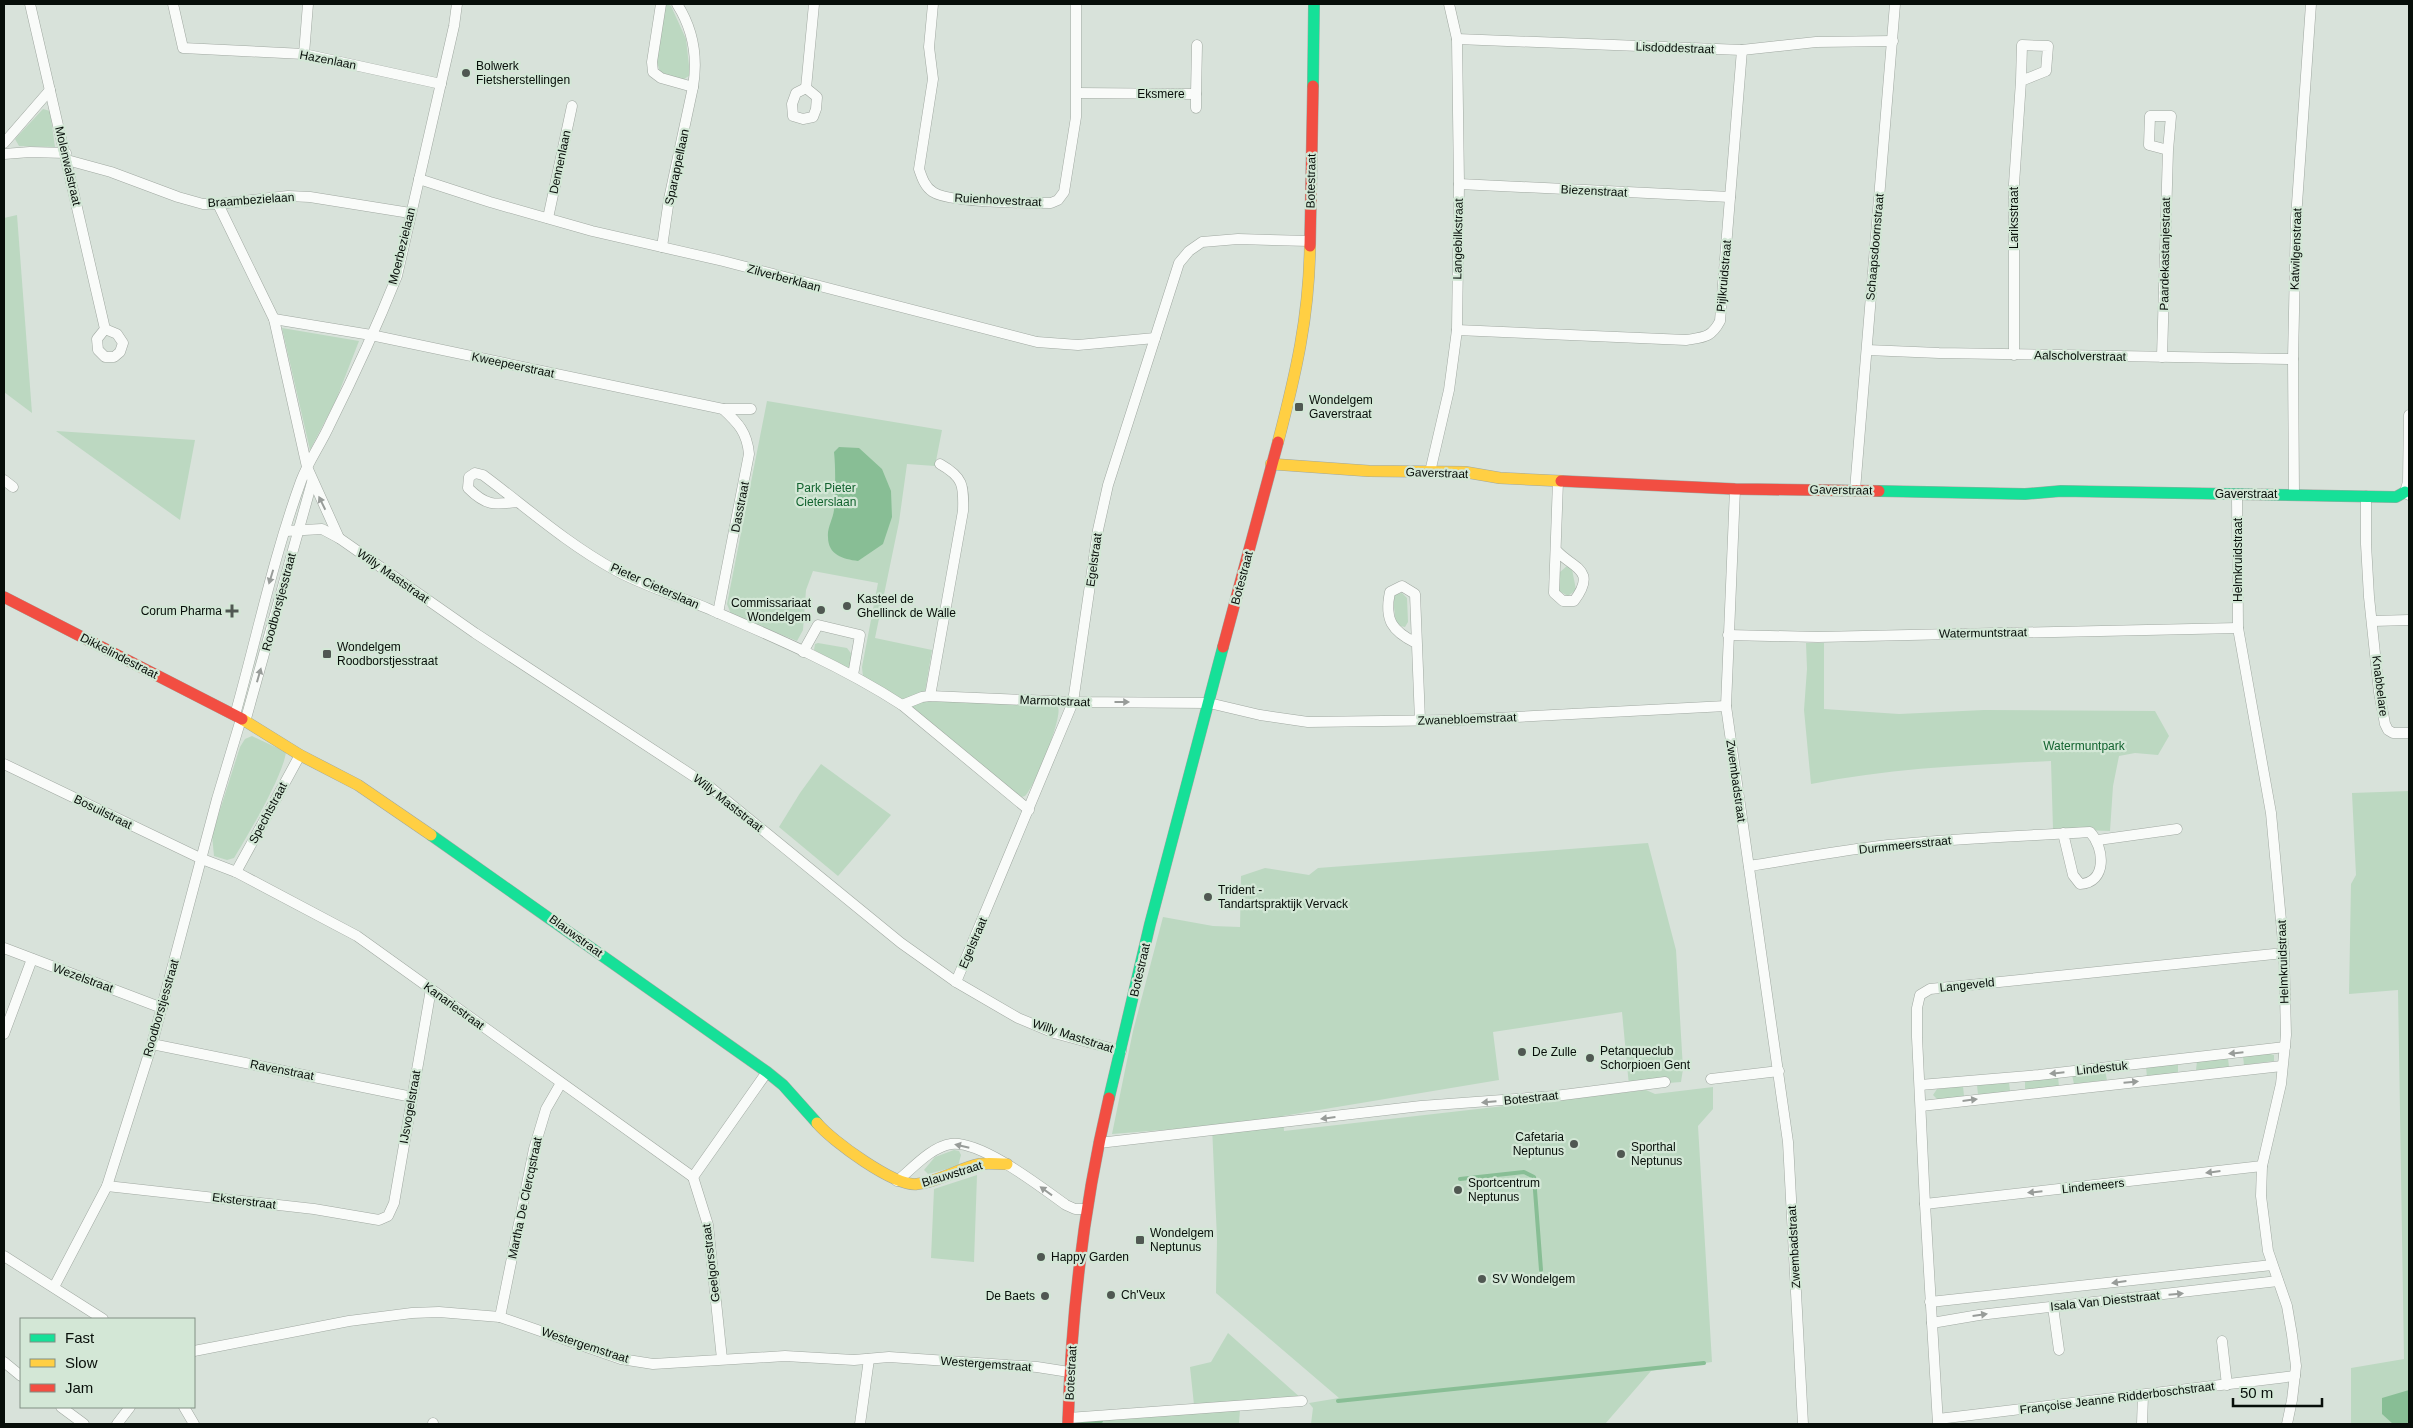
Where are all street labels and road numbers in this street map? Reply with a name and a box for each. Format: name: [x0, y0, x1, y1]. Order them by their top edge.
street label: Lisdoddestraat: [1635, 40, 1715, 56]
street label: Hazenlaan: [299, 48, 357, 72]
street label: Eksmere: [1137, 87, 1185, 101]
street label: Molenwalstraat: [52, 125, 84, 208]
street label: Sparappellaan: [662, 128, 692, 206]
street label: Dennenlaan: [546, 129, 574, 195]
street label: Botestraat: [1304, 153, 1318, 208]
street label: Biezenstraat: [1560, 182, 1628, 200]
street label: Lariksstraat: [2007, 186, 2021, 249]
street label: Braambezielaan: [207, 190, 295, 210]
street label: Ruienhovestraat: [954, 191, 1043, 209]
street label: Schaapsdoornstraat: [1863, 192, 1887, 301]
street label: Paardekastanjestraat: [2157, 197, 2173, 311]
street label: Langebilkstraat: [1450, 198, 1466, 280]
street label: Moerbezielaan: [386, 206, 418, 286]
street label: Katwilgenstraat: [2288, 207, 2304, 290]
street label: Pijlkruidstraat: [1714, 239, 1734, 312]
street label: Zilverberklaan: [746, 261, 822, 295]
street label: Aalscholverstraat: [2034, 348, 2127, 364]
street label: Kweepeerstraat: [470, 349, 556, 381]
street label: Gaverstraat: [1405, 465, 1469, 481]
street label: Dasstraat: [728, 480, 752, 534]
street label: Gaverstraat: [1810, 482, 1873, 498]
street label: Gaverstraat: [2215, 487, 2278, 501]
street label: Helmkruidstraat: [2231, 517, 2245, 602]
street label: Egelstraat: [1083, 532, 1105, 588]
street label: Willy Maststraat: [354, 546, 432, 606]
street label: Botestraat: [1228, 549, 1256, 606]
street label: Roodborstjesstraat: [259, 551, 299, 652]
street label: Pieter Cieterslaan: [609, 560, 701, 612]
street label: Watermuntstraat: [1939, 625, 2028, 641]
street label: Dikkelindestraat: [78, 630, 161, 682]
street label: Knabbelare: [2369, 655, 2391, 718]
street label: Marmotstraat: [1019, 693, 1091, 709]
street label: Zwanebloemstraat: [1417, 710, 1517, 728]
street label: Zwembadstraat: [1723, 739, 1749, 824]
street label: Willy Maststraat: [690, 771, 766, 835]
street label: Spechtstraat: [246, 779, 290, 846]
street label: Bosuilstraat: [72, 792, 135, 832]
street label: Durmmeersstraat: [1858, 833, 1952, 857]
street label: Blauwstraat: [547, 912, 606, 960]
street label: Egelstraat: [956, 915, 990, 971]
street label: Helmkruidstraat: [2275, 919, 2291, 1004]
street label: Botestraat: [1127, 941, 1153, 998]
street label: Roodborstjesstraat: [140, 957, 182, 1058]
street label: Wezelstraat: [51, 961, 116, 996]
street label: Langeveld: [1939, 975, 1995, 995]
street label: Kanariestraat: [421, 979, 488, 1033]
street label: Willy Maststraat: [1031, 1016, 1116, 1056]
street label: Ravenstraat: [249, 1057, 316, 1083]
street label: Lindestuk: [2076, 1058, 2129, 1078]
street label: IJsvogelstraat: [397, 1069, 423, 1145]
street label: Botestraat: [1503, 1088, 1560, 1108]
street label: Martha De Clercqstraat: [505, 1135, 545, 1260]
street label: Blauwstraat: [920, 1158, 985, 1190]
street label: Lindemeers: [2061, 1176, 2125, 1196]
street label: Eksterstraat: [211, 1190, 277, 1212]
street label: Zwembadstraat: [1785, 1205, 1803, 1289]
street label: Geelgorsstraat: [699, 1222, 723, 1303]
street label: Isala Van Dieststraat: [2050, 1288, 2161, 1314]
street label: Westergemstraat: [539, 1324, 631, 1366]
street label: Botestraat: [1063, 1345, 1079, 1401]
street label: Westergemstraat: [940, 1354, 1033, 1374]
street label: Françoise Jeanne Ridderboschstraat: [2019, 1379, 2216, 1417]

